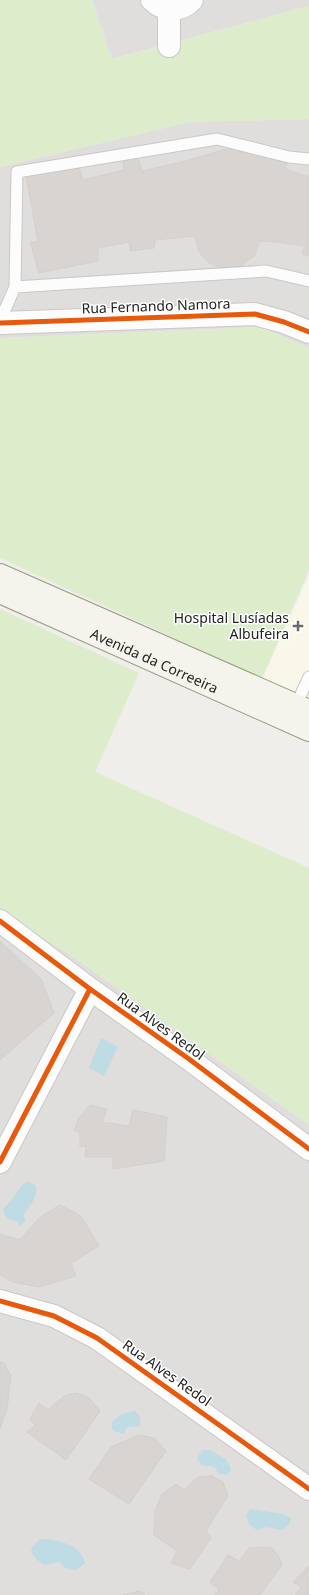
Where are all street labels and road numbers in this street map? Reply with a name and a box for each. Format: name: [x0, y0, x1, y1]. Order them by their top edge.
street label: Rua Fernando Namora: [81, 293, 231, 318]
street label: Avenida da Correeira: [88, 624, 221, 697]
street label: Rua Alves Redol: [114, 987, 209, 1064]
street label: Rua Alves Redol: [119, 1335, 215, 1410]

